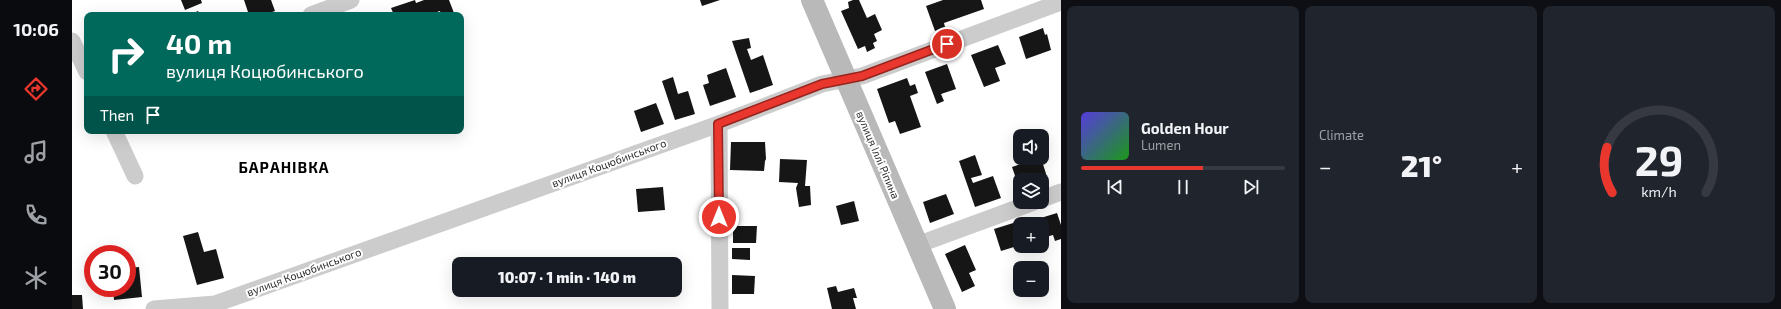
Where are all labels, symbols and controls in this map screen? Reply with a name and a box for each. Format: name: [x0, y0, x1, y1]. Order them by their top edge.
text: 10:06: [13, 18, 59, 40]
text: 40 m: [166, 26, 232, 60]
pin: [930, 27, 964, 61]
icon: right: [100, 28, 152, 80]
icon: arrive: [936, 33, 958, 55]
text: вулиця Коцюбинського: [166, 60, 364, 82]
icon: directions: [22, 75, 50, 103]
icon: arrive: [142, 104, 164, 126]
text: Then: [100, 106, 134, 124]
street label: вулиця Іллі Ріпина: [853, 109, 903, 201]
text: Golden Hour: [1141, 119, 1229, 137]
text: Climate: [1319, 127, 1364, 143]
map controls: [1013, 129, 1049, 297]
button: sound: [1013, 129, 1049, 165]
text: 29: [1635, 133, 1683, 183]
street label: вулиця Коцюбинського: [550, 136, 668, 190]
text: Lumen: [1141, 137, 1181, 153]
icon: music: [22, 138, 50, 166]
text: 21°: [1401, 147, 1442, 183]
text: −: [1319, 153, 1332, 179]
text: +: [1511, 153, 1523, 179]
district label: БАРАНІВКА: [238, 158, 330, 176]
button: layers: [1013, 173, 1049, 209]
icon: previous: [1104, 176, 1126, 198]
icon: pause: [1172, 176, 1194, 198]
icon: next: [1240, 176, 1262, 198]
text: km/h: [1641, 182, 1677, 199]
position arrow: [698, 196, 740, 238]
icon: phone: [22, 201, 50, 229]
button: +: [1013, 217, 1049, 253]
speed limit sign: 30: [84, 245, 136, 297]
street label: вулиця Коцюбинського: [245, 245, 363, 299]
button: −: [1013, 261, 1049, 297]
icon: climate: [22, 264, 50, 292]
text: 10:07 · 1 min · 140 m: [498, 268, 636, 286]

